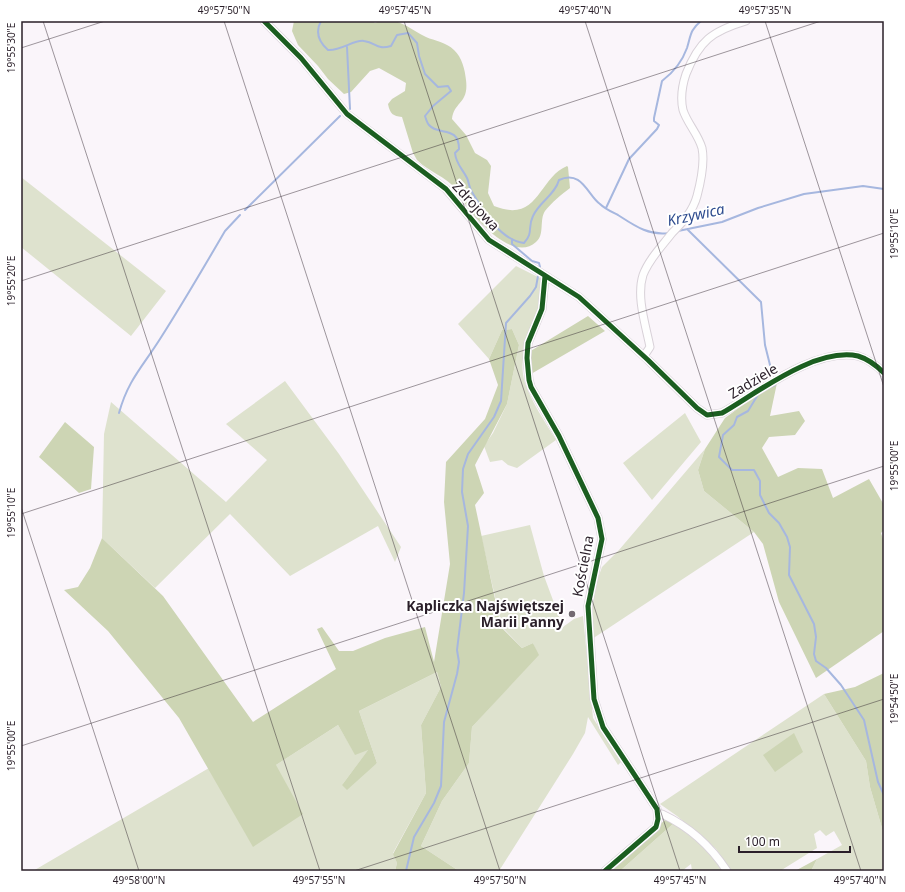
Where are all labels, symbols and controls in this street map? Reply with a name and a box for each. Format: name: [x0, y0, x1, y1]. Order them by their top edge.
text: 49°57'50"N: [198, 3, 250, 17]
text: 49°57'45"N: [379, 3, 431, 17]
text: 49°57'40"N: [559, 3, 611, 17]
text: 49°57'35"N: [739, 3, 791, 17]
text: 19°55'30"E: [4, 23, 18, 73]
street label: Zdrojowa: [449, 177, 504, 235]
water label: Krzywica: [665, 198, 727, 230]
text: 19°55'10"E: [887, 209, 901, 259]
text: 19°55'20"E: [4, 256, 18, 306]
street label: Zadziele: [725, 358, 781, 403]
text: 19°55'00"E: [887, 441, 901, 491]
text: 19°55'10"E: [4, 488, 18, 538]
street label: Kościelna: [567, 534, 598, 598]
place label: Kapliczka Najświętszej Marii Panny: [406, 596, 564, 631]
marker: Kapliczka Najświętszej Marii Panny: [567, 609, 577, 619]
text: 19°54'50"E: [887, 674, 901, 724]
text: 19°55'00"E: [4, 721, 18, 771]
scale bar: [739, 828, 850, 854]
text: 100 m: [745, 833, 780, 850]
text: 49°58'00"N: [113, 873, 165, 887]
text: 49°57'55"N: [293, 873, 345, 887]
text: 49°57'50"N: [474, 873, 526, 887]
text: 49°57'45"N: [654, 873, 706, 887]
text: 49°57'40"N: [834, 873, 886, 887]

